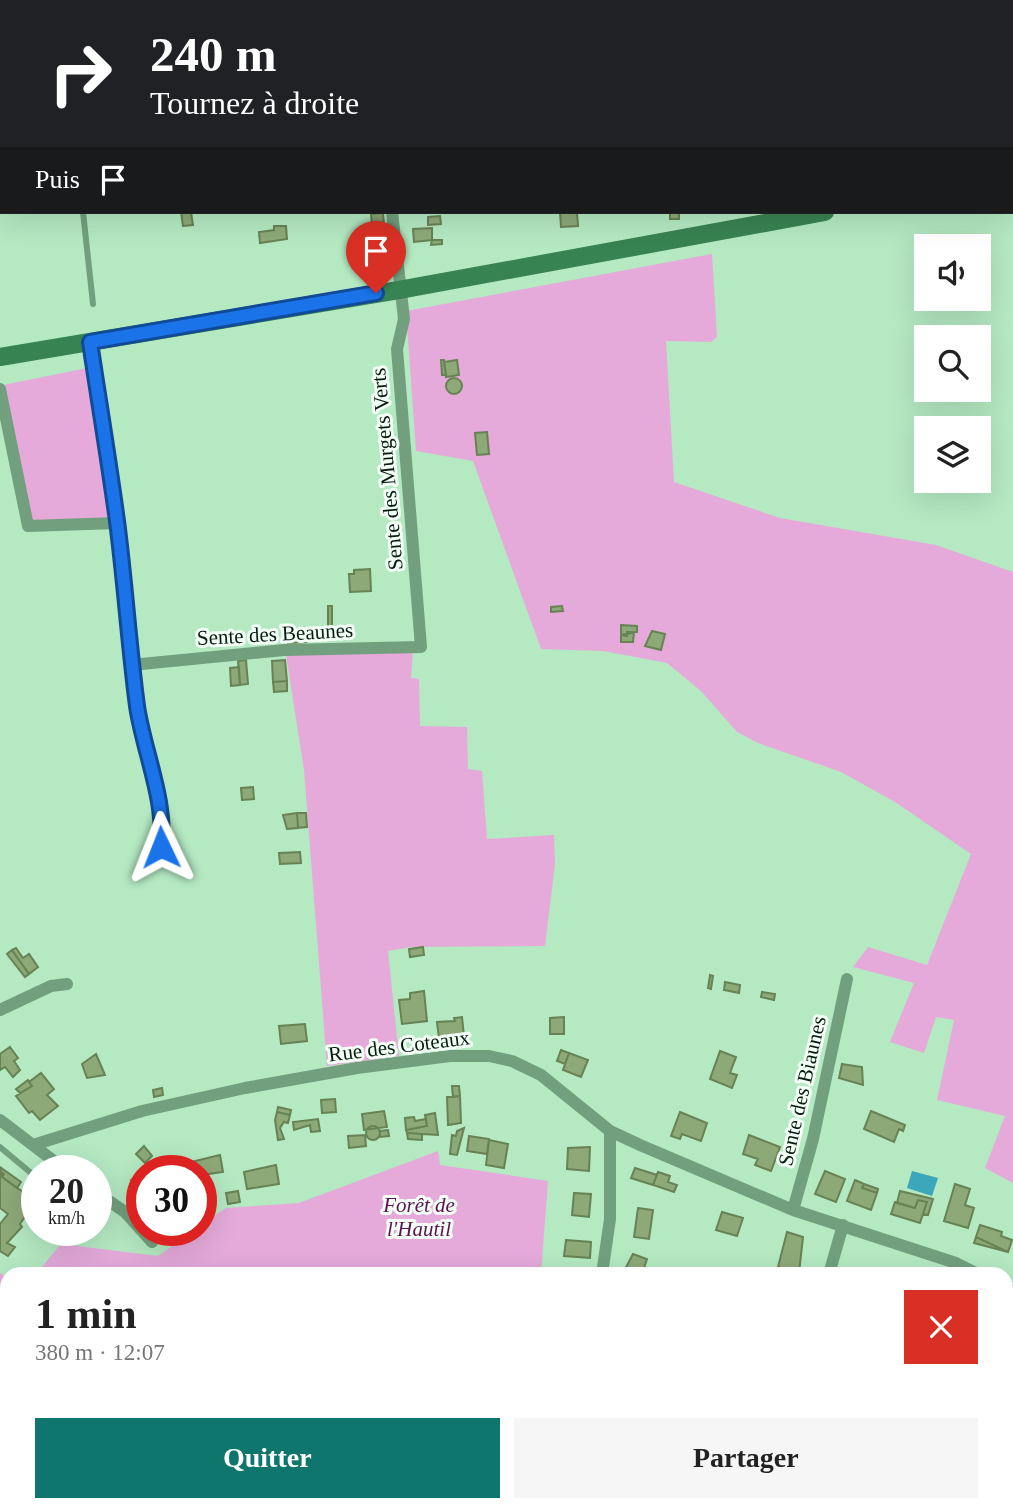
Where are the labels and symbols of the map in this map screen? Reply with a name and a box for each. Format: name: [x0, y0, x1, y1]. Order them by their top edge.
pin: [346, 221, 406, 293]
street label: Sente des Murgets Verts: [366, 367, 408, 571]
street label: Sente des Beaunes: [196, 618, 354, 650]
position arrow: [124, 810, 198, 884]
street label: Sente des Biaunes: [773, 1014, 831, 1168]
street label: Rue des Coteaux: [327, 1025, 472, 1067]
speed limit sign: 30: [126, 1155, 217, 1246]
park label: Forêt de l'Hautil: [382, 1193, 455, 1241]

